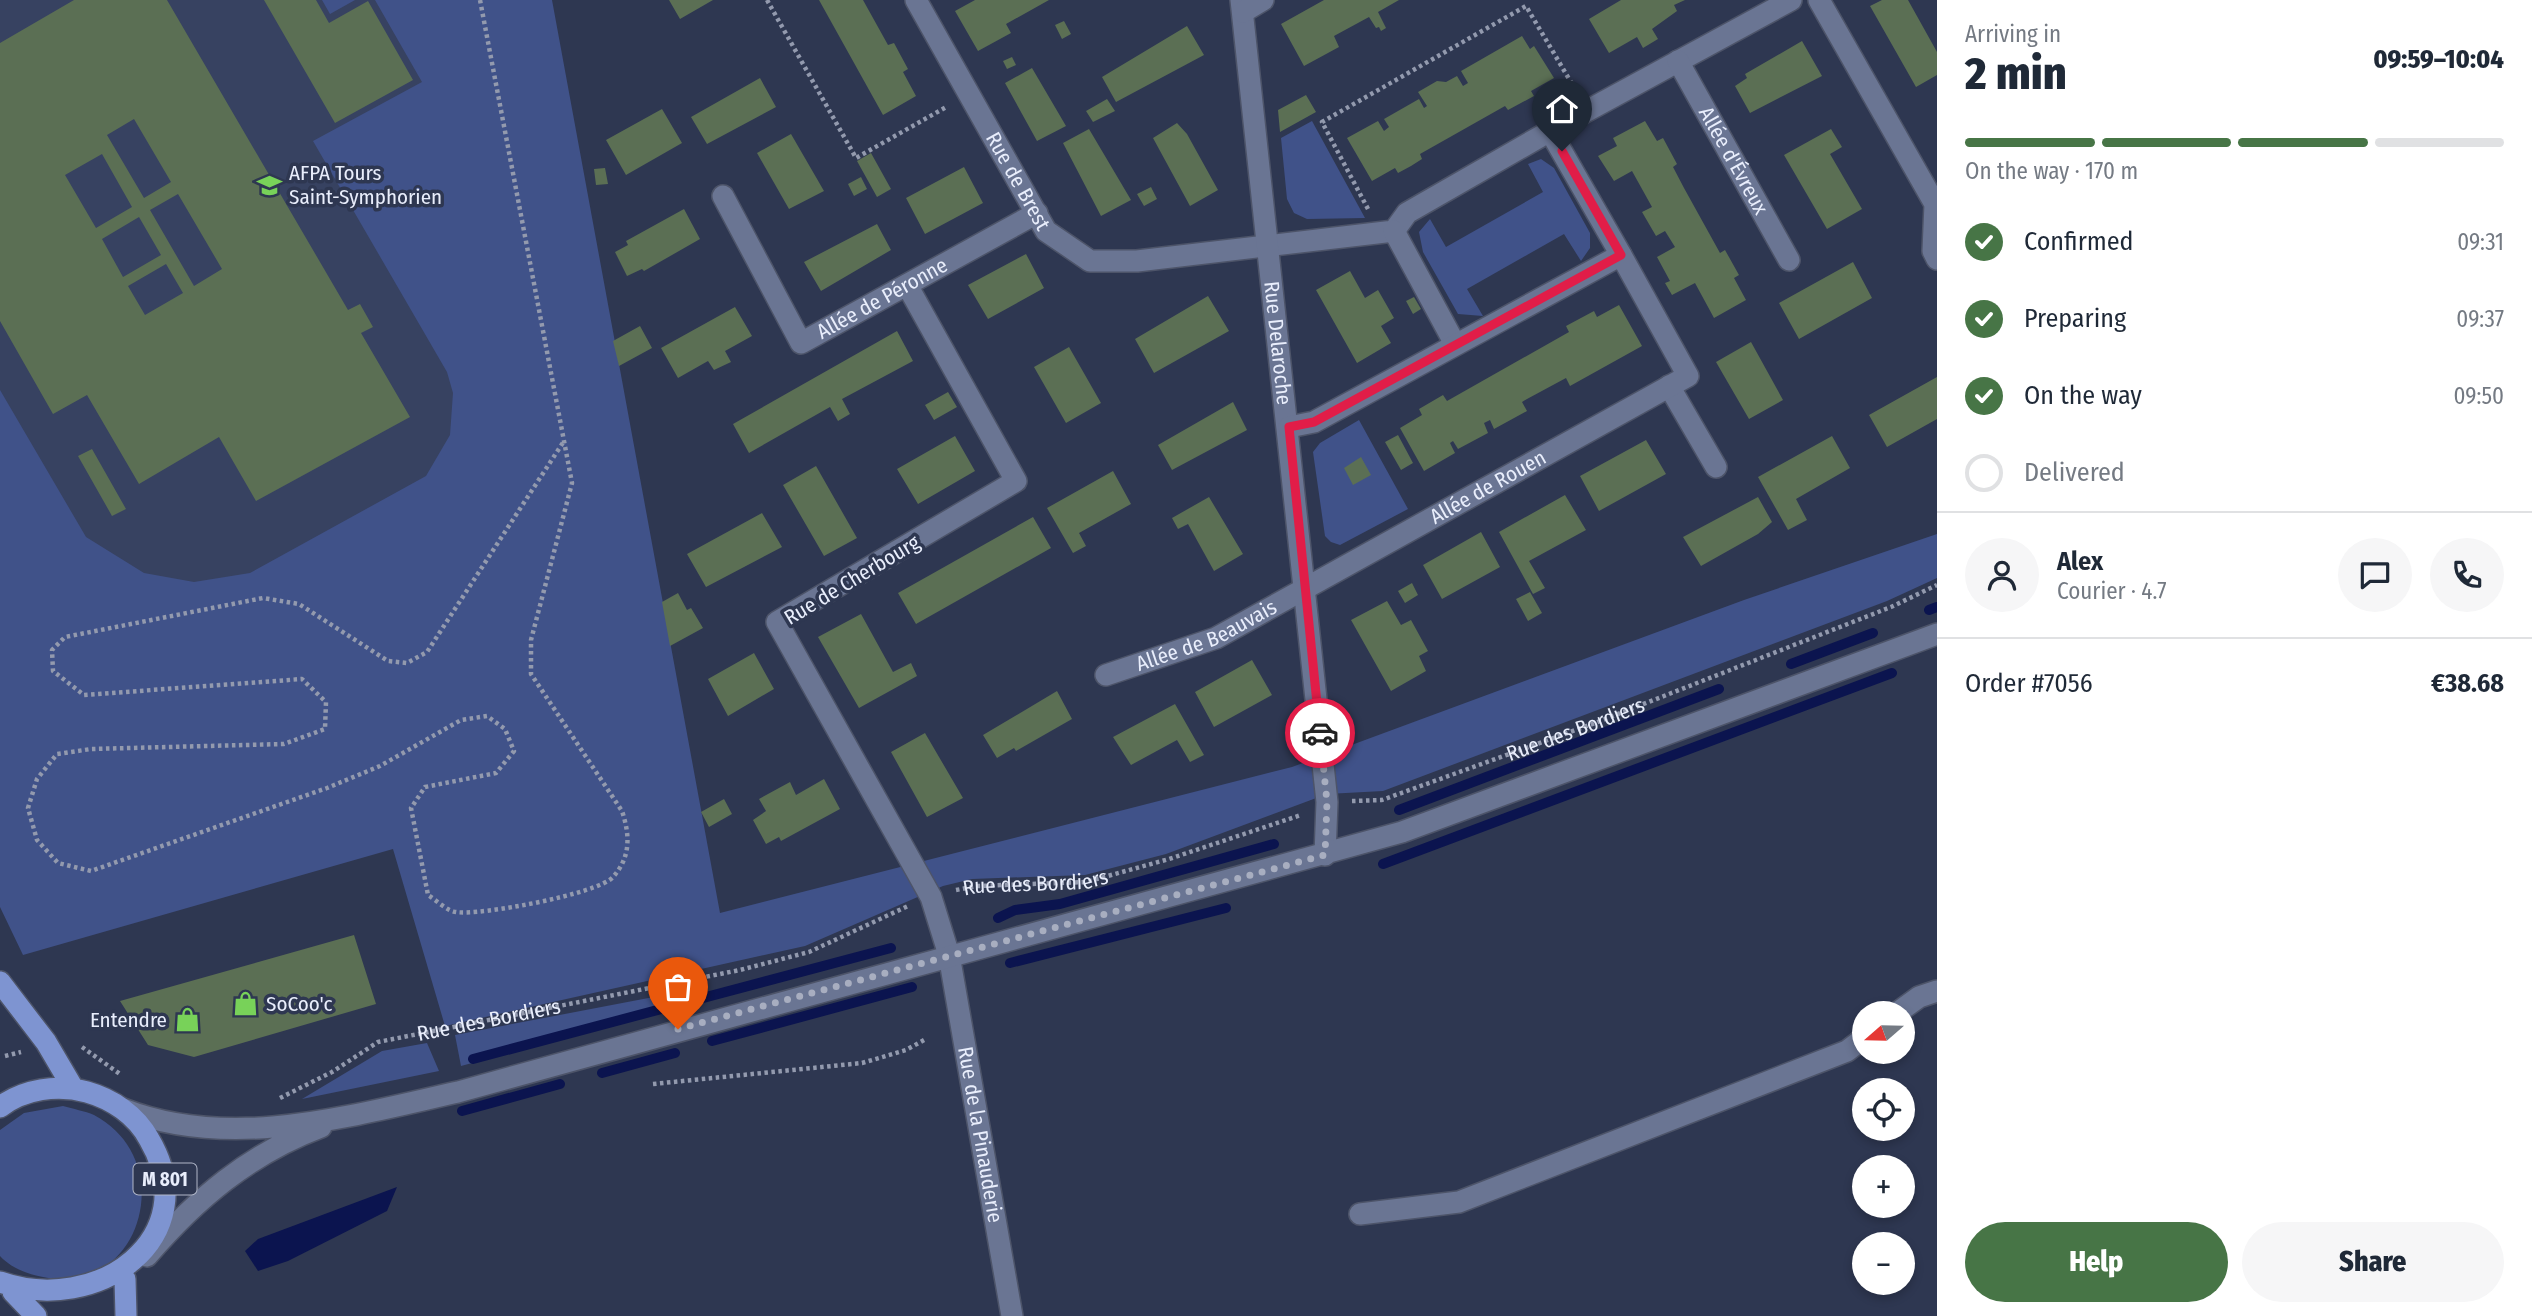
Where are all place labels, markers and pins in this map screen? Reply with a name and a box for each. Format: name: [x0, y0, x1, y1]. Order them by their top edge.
pin: [1532, 79, 1592, 151]
place label: AFPA Tours Saint-Symphorien: [289, 160, 442, 210]
school or university icon: AFPA Tours Saint-Symphorien: [255, 171, 283, 199]
pin: [648, 957, 708, 1029]
shop icon: SoCoo'c: [232, 990, 260, 1018]
place label: SoCoo'c: [266, 991, 333, 1017]
shop icon: Entendre: [173, 1006, 201, 1034]
place label: Entendre: [90, 1007, 167, 1033]

